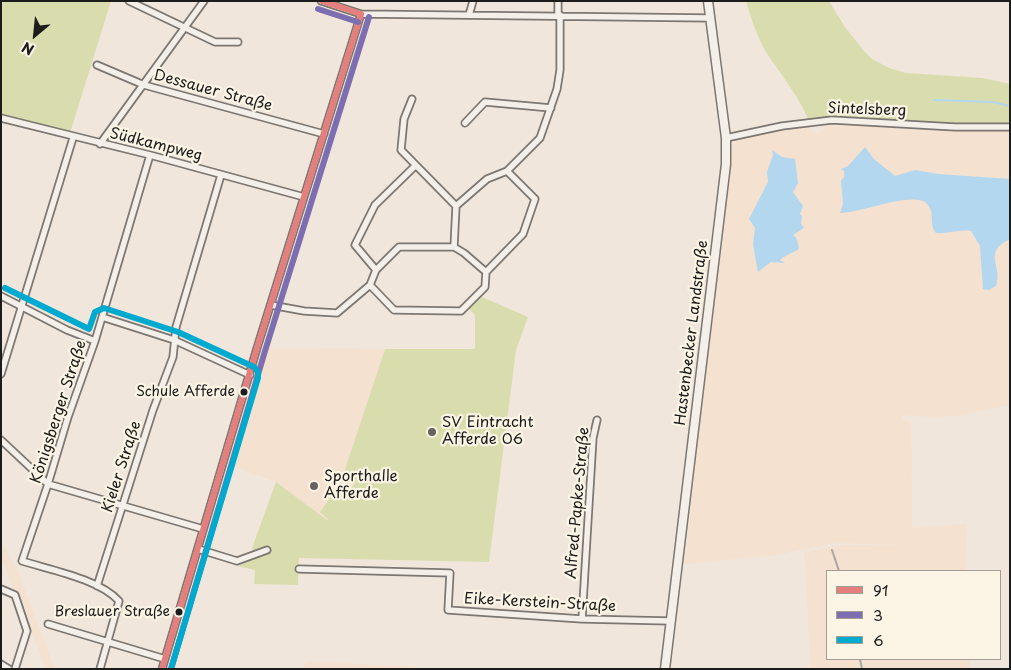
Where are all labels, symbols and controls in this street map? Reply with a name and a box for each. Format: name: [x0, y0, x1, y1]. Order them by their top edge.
north arrow: [10, 10, 60, 60]
text: N: [18, 37, 38, 61]
street label: Dessauer Straße: [152, 67, 274, 115]
street label: Sintelsberg: [827, 100, 907, 120]
street label: Südkampweg: [108, 125, 204, 165]
street label: Hastenbecker Landstraße: [672, 239, 712, 427]
street label: Königsberger Straße: [27, 338, 91, 486]
place label: Schule Afferde: [136, 384, 235, 400]
marker: Schule Afferde: [239, 387, 249, 397]
place label: SV Eintracht Afferde 06: [442, 414, 534, 449]
street label: Kieler Straße: [99, 419, 145, 515]
marker: SV Eintracht Afferde 06: [426, 426, 438, 438]
street label: Alfred-Papke-Straße: [562, 426, 594, 580]
place label: Sporthalle Afferde: [324, 468, 398, 503]
marker: Sporthalle Afferde: [308, 480, 320, 492]
legend: [826, 570, 1001, 660]
text: 91: [873, 578, 889, 601]
street label: Eike-Kerstein-Straße: [464, 590, 616, 616]
text: 3: [873, 603, 883, 626]
place label: Breslauer Straße: [54, 604, 170, 620]
marker: Breslauer Straße: [174, 607, 184, 617]
text: 6: [873, 628, 884, 651]

